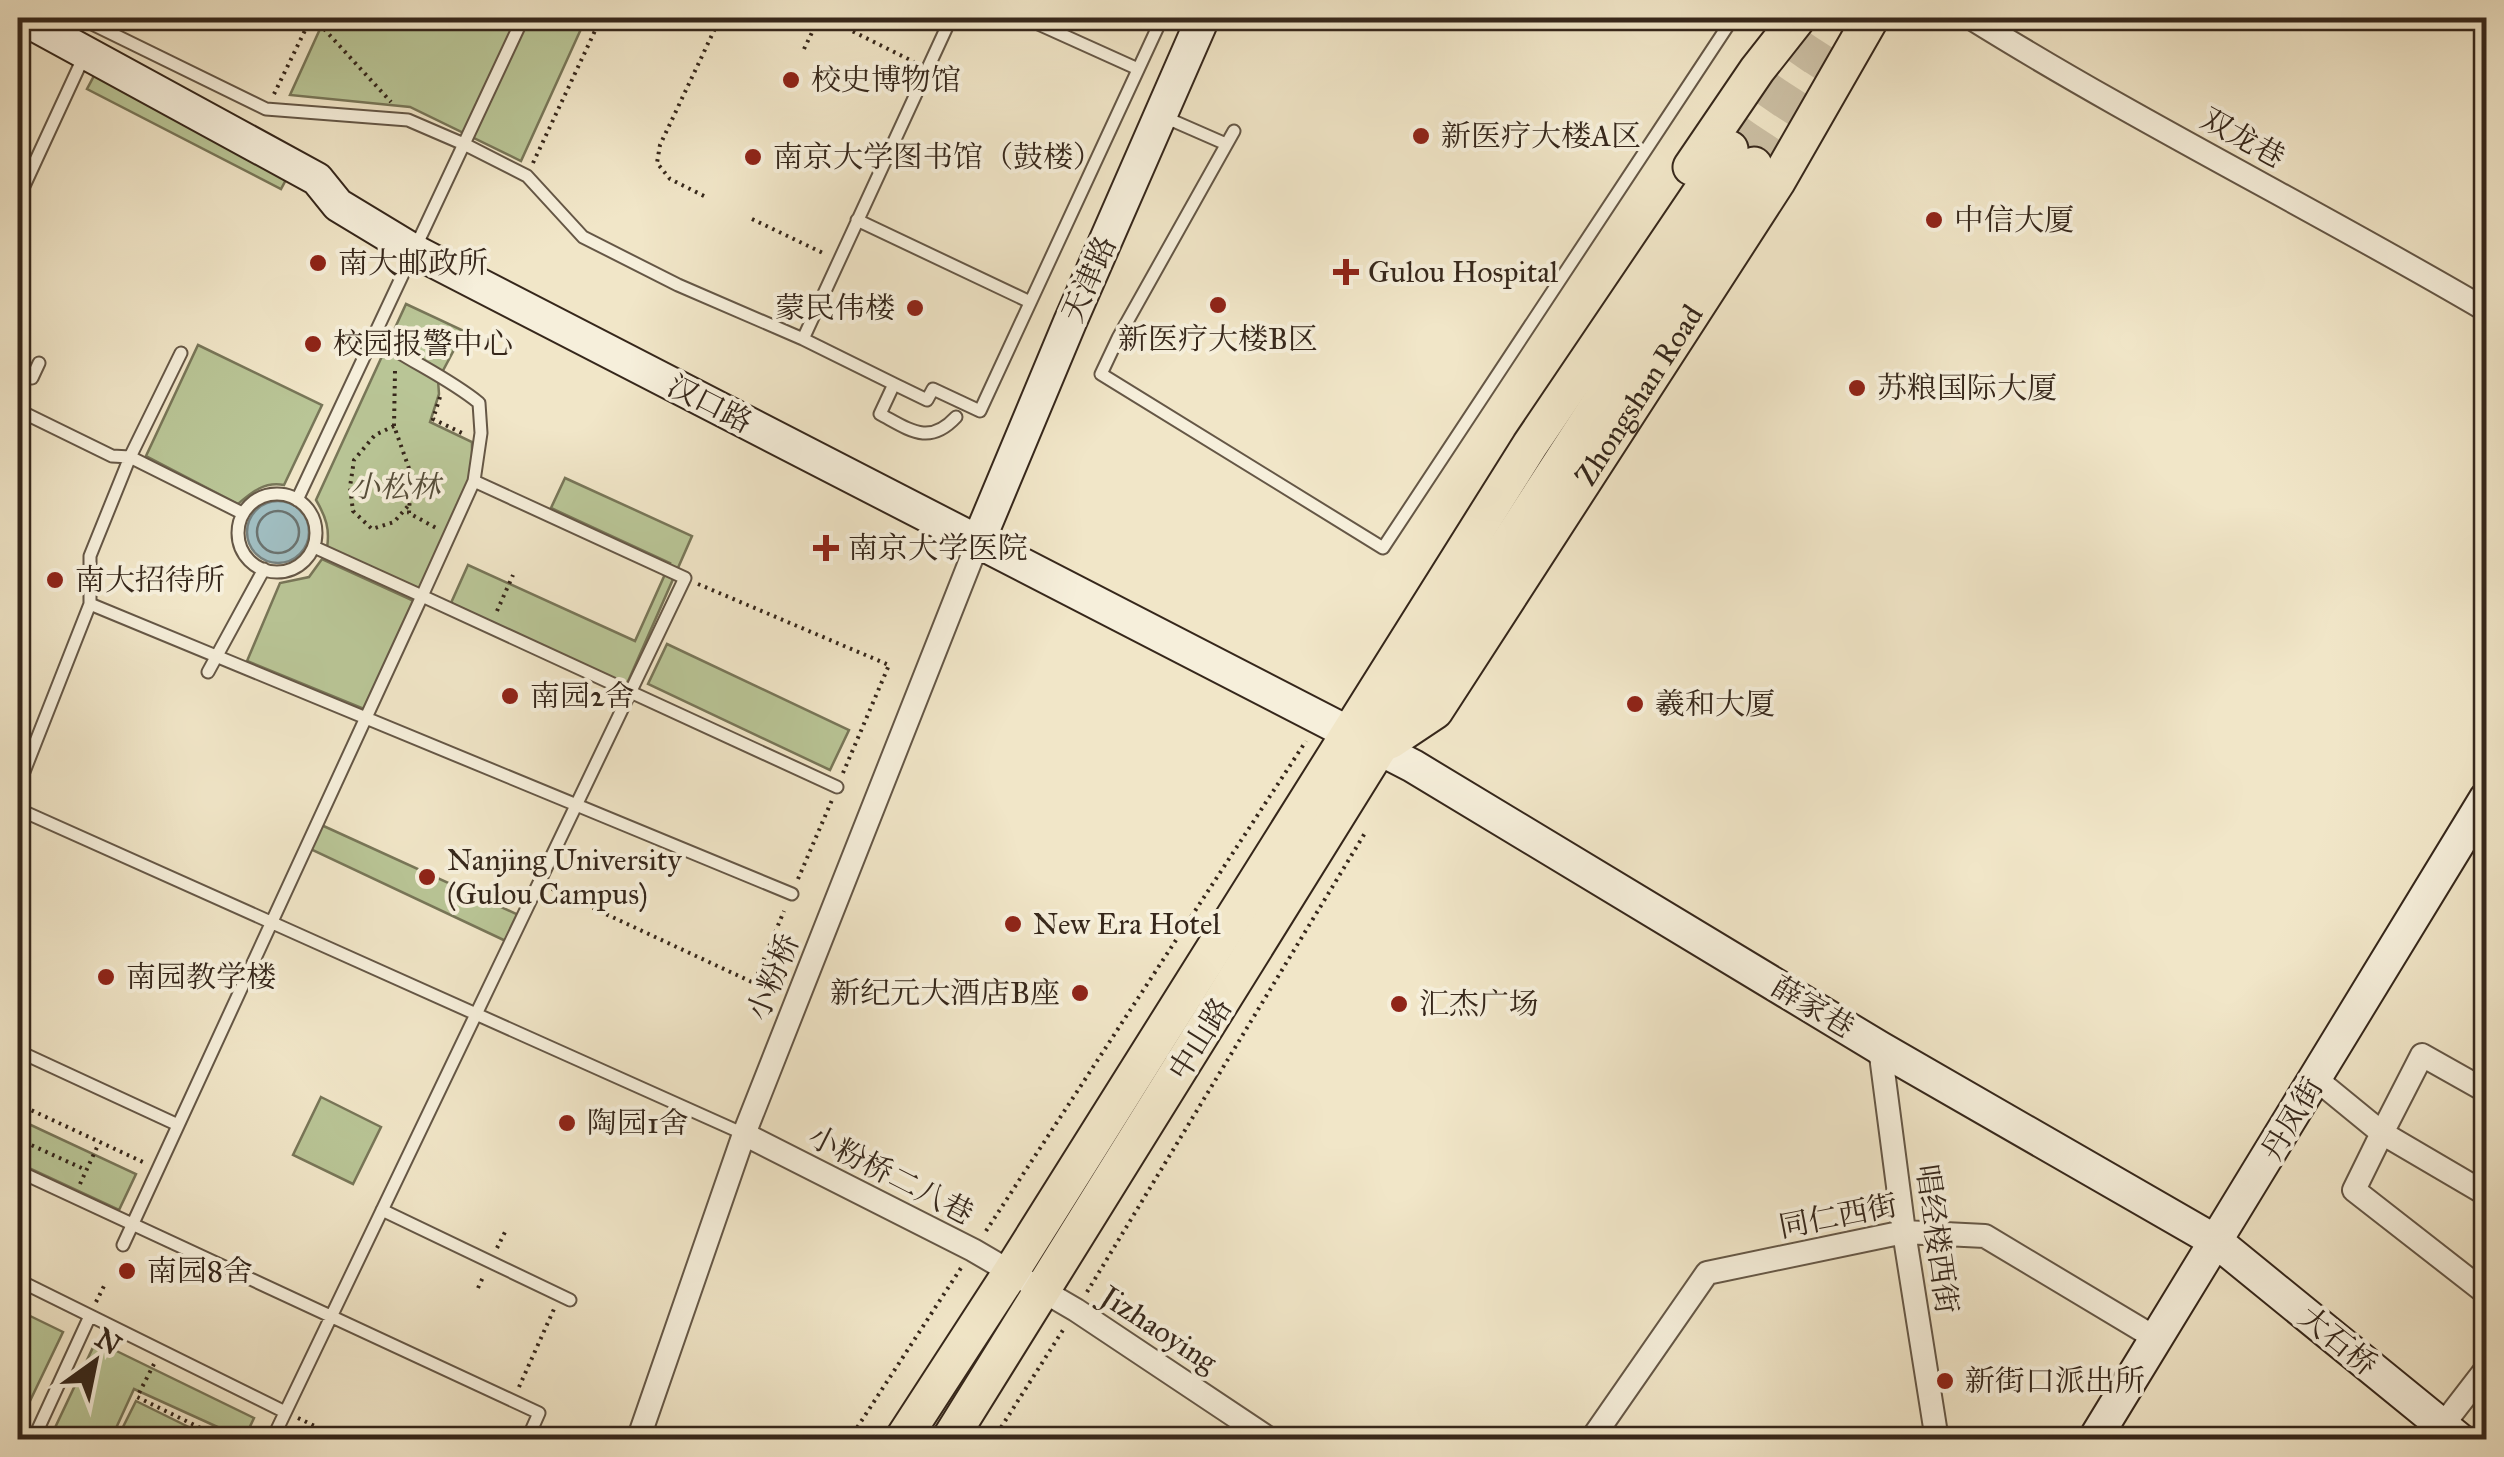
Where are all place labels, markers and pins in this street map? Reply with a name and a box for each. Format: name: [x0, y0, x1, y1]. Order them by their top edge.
place label: 校史博物馆: [811, 62, 961, 98]
marker: 校史博物馆: [780, 69, 802, 91]
place label: 新医疗大楼A区: [1441, 118, 1641, 154]
marker: 新医疗大楼A区: [1410, 125, 1432, 147]
place label: 南京大学图书馆（鼓楼）: [773, 139, 1103, 175]
marker: 南京大学图书馆（鼓楼）: [742, 146, 764, 168]
place label: 中信大厦: [1954, 202, 2074, 238]
marker: 中信大厦: [1923, 209, 1945, 231]
place label: 南大邮政所: [338, 245, 488, 281]
marker: 南大邮政所: [307, 252, 329, 274]
place label: Gulou Hospital: [1368, 254, 1559, 290]
marker: Gulou Hospital: [1333, 259, 1359, 285]
place label: 蒙民伟楼: [775, 290, 895, 326]
marker: 新医疗大楼B区: [1207, 294, 1229, 316]
marker: 蒙民伟楼: [904, 297, 926, 319]
place label: 新医疗大楼B区: [1118, 321, 1318, 357]
place label: 校园报警中心: [333, 326, 513, 362]
marker: 校园报警中心: [302, 333, 324, 355]
place label: 苏粮国际大厦: [1877, 370, 2057, 406]
marker: 苏粮国际大厦: [1846, 377, 1868, 399]
place label: 南京大学医院: [848, 530, 1028, 566]
marker: 南京大学医院: [813, 535, 839, 561]
place label: 南大招待所: [75, 562, 225, 598]
marker: 南大招待所: [44, 569, 66, 591]
place label: 南园2舍: [530, 678, 635, 714]
marker: 南园2舍: [499, 685, 521, 707]
place label: 羲和大厦: [1655, 686, 1775, 722]
marker: 羲和大厦: [1624, 693, 1646, 715]
place label: Nanjing University (Gulou Campus): [447, 842, 682, 913]
marker: Nanjing University (Gulou Campus): [416, 866, 438, 888]
place label: New Era Hotel: [1033, 906, 1221, 942]
marker: New Era Hotel: [1002, 913, 1024, 935]
place label: 南园教学楼: [126, 959, 276, 995]
marker: 南园教学楼: [95, 966, 117, 988]
place label: 新纪元大酒店B座: [830, 975, 1060, 1011]
marker: 新纪元大酒店B座: [1069, 982, 1091, 1004]
place label: 汇杰广场: [1419, 986, 1539, 1022]
marker: 汇杰广场: [1388, 993, 1410, 1015]
place label: 陶园1舍: [587, 1105, 689, 1141]
marker: 陶园1舍: [556, 1112, 578, 1134]
place label: 南园8舍: [147, 1253, 253, 1289]
marker: 南园8舍: [116, 1260, 138, 1282]
place label: 新街口派出所: [1965, 1363, 2145, 1399]
marker: 新街口派出所: [1934, 1370, 1956, 1392]

